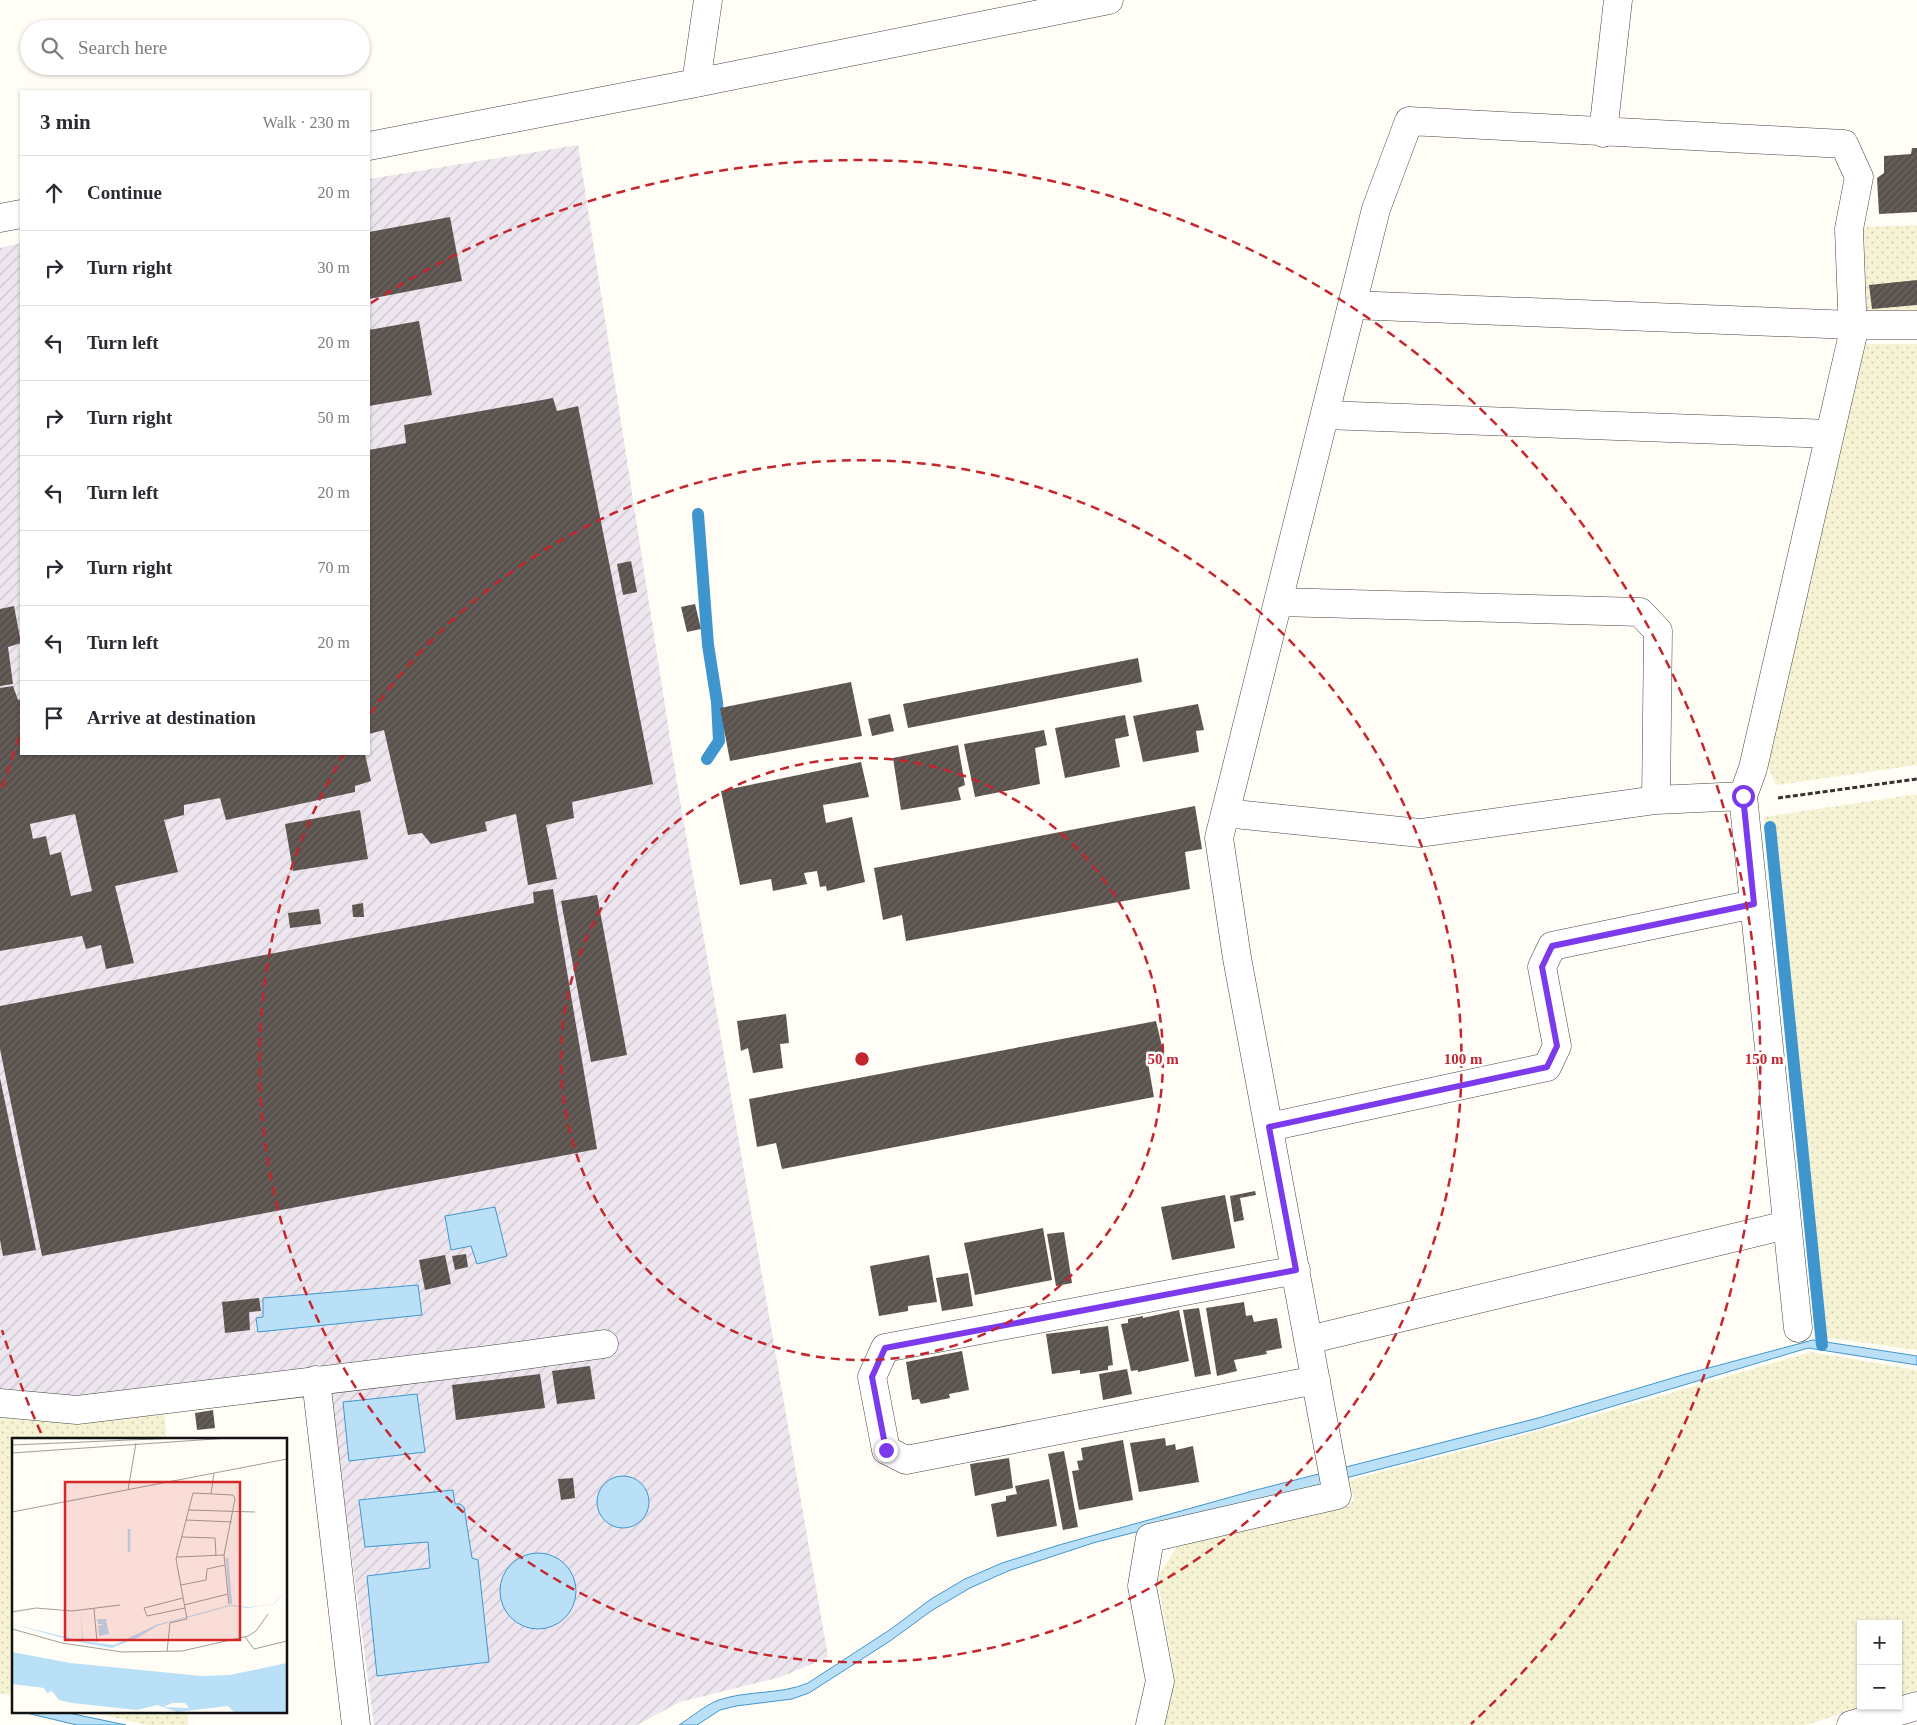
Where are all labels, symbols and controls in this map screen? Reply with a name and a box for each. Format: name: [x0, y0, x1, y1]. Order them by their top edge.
search box: [20, 20, 370, 75]
icon: search: [38, 34, 66, 62]
text: Search here: [78, 37, 167, 58]
text: 3 min: [40, 110, 91, 134]
text: Walk · 230 m: [263, 114, 350, 131]
icon: ahead: [40, 179, 68, 207]
text: Continue: [87, 182, 162, 203]
text: 20 m: [318, 184, 350, 201]
icon: right: [40, 254, 68, 282]
text: Turn right: [87, 257, 172, 278]
text: 30 m: [318, 259, 350, 276]
icon: left: [40, 329, 68, 357]
text: Turn left: [87, 332, 159, 353]
text: 20 m: [318, 334, 350, 351]
icon: right: [40, 404, 68, 432]
text: Turn right: [87, 407, 172, 428]
text: 50 m: [318, 409, 350, 426]
icon: left: [40, 479, 68, 507]
text: Turn left: [87, 482, 159, 503]
text: 20 m: [318, 484, 350, 501]
icon: right: [40, 554, 68, 582]
text: Turn right: [87, 557, 172, 578]
text: 70 m: [318, 559, 350, 576]
icon: left: [40, 629, 68, 657]
text: Turn left: [87, 632, 159, 653]
text: 20 m: [318, 634, 350, 651]
icon: arrive: [40, 704, 68, 732]
text: Arrive at destination: [87, 707, 256, 728]
route start: [1732, 785, 1755, 808]
centre of rings: [853, 1050, 871, 1068]
text: 50 m: [1147, 1051, 1179, 1067]
text: 100 m: [1444, 1051, 1483, 1067]
text: 150 m: [1745, 1051, 1784, 1067]
inset map: [12, 1438, 288, 1712]
route end: [875, 1439, 898, 1462]
map controls: [1857, 1620, 1902, 1710]
button: +: [1857, 1620, 1902, 1665]
button: −: [1857, 1665, 1902, 1710]

